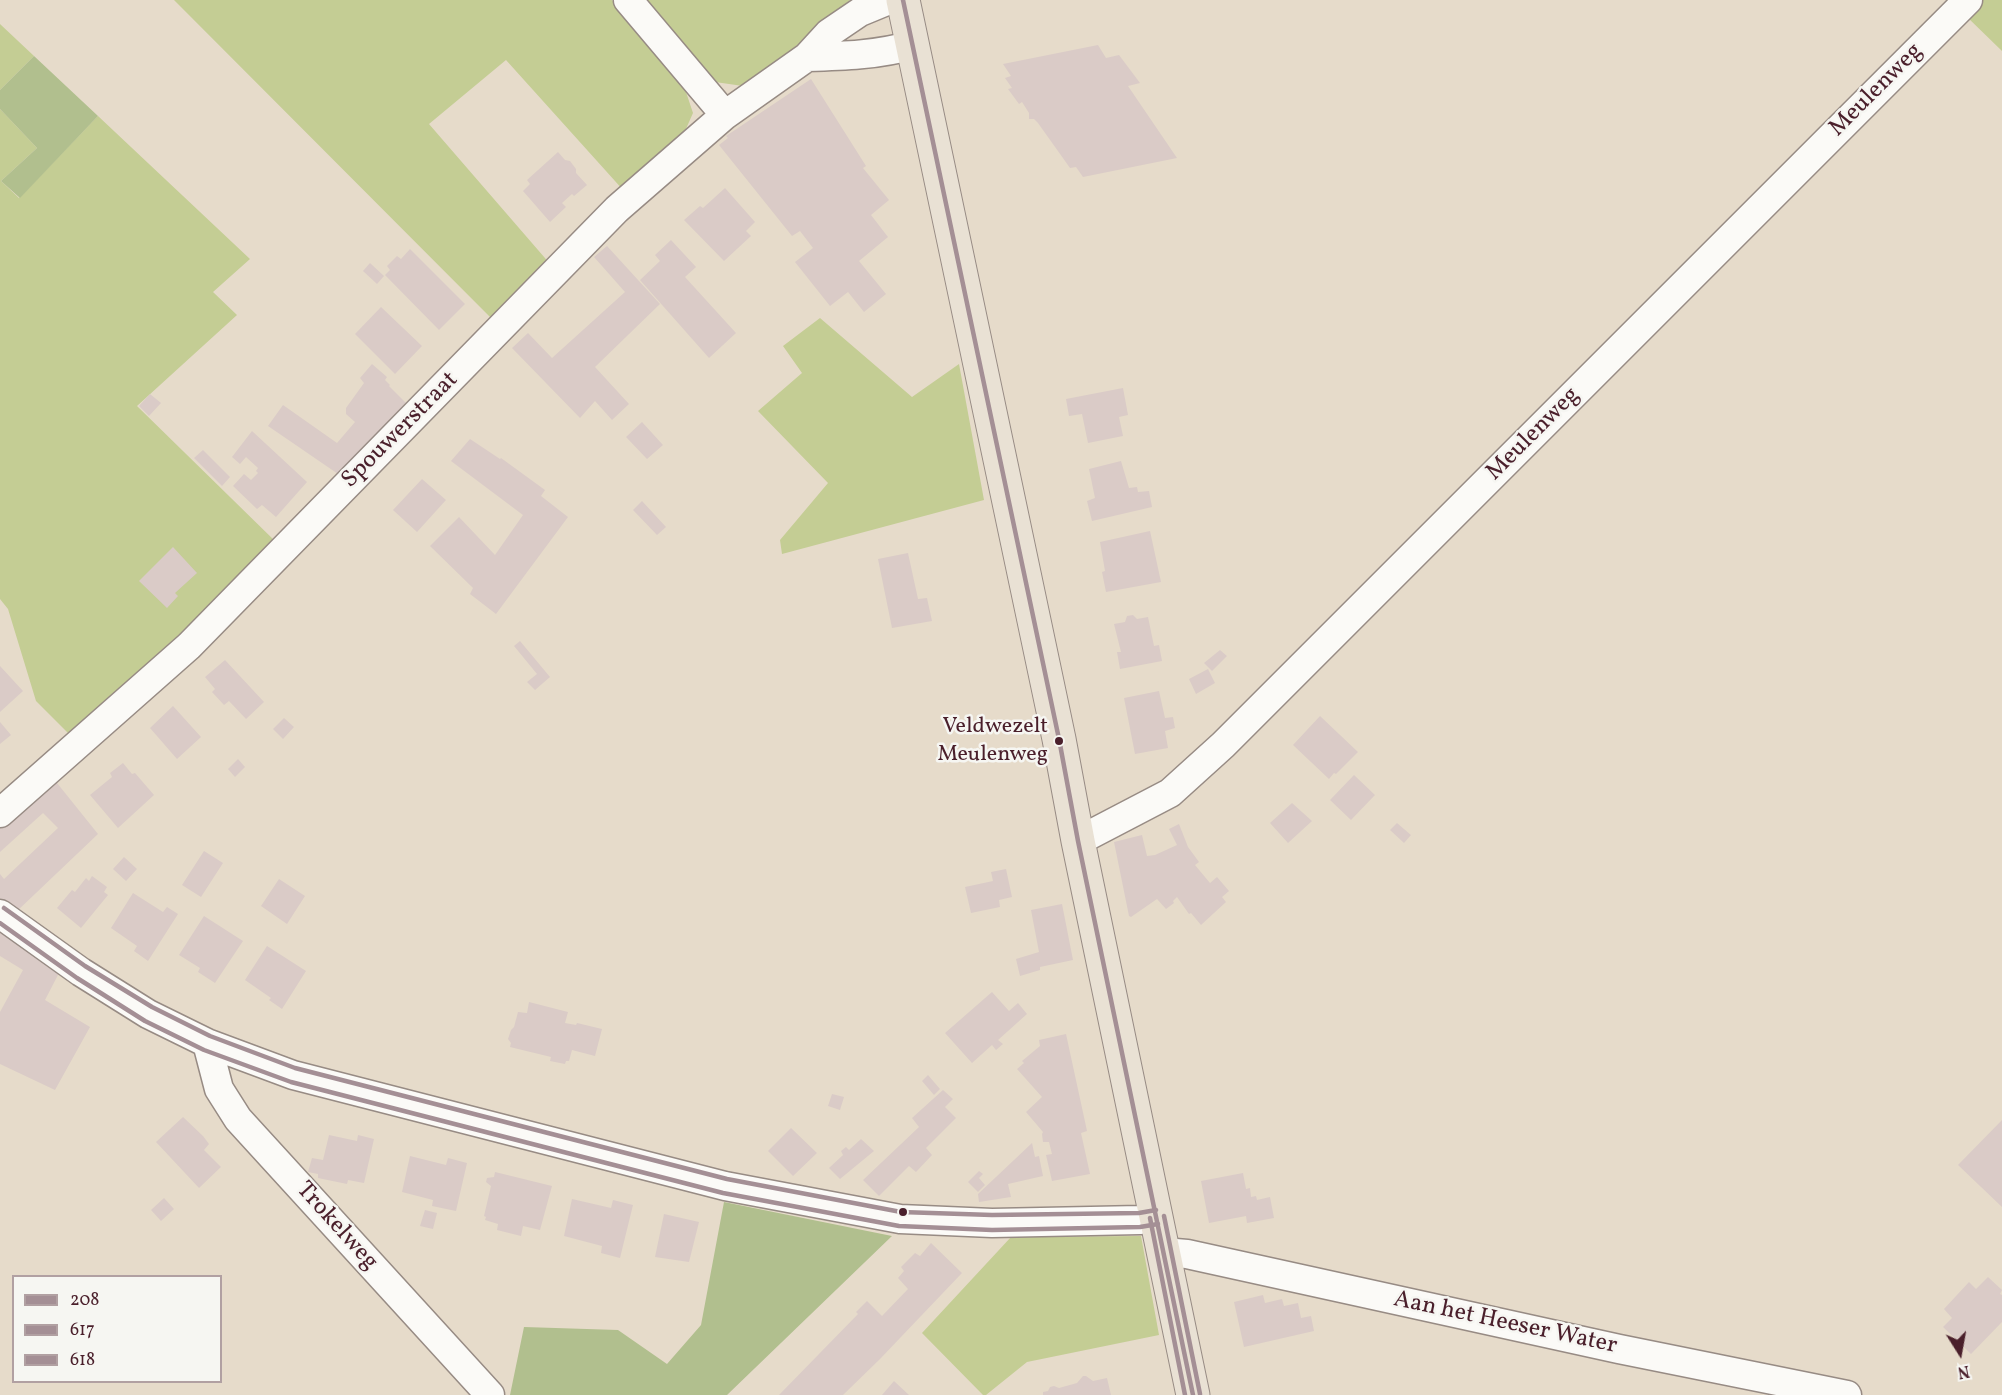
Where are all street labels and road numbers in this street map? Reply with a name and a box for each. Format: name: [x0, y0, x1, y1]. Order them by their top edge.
street label: Meulenweg: [1824, 38, 1930, 144]
street label: Spouwerstraat: [337, 367, 465, 495]
street label: Meulenweg: [1481, 382, 1587, 488]
street label: Trokelweg: [289, 1177, 383, 1277]
street label: Aan het Heeser Water: [1391, 1286, 1619, 1362]

